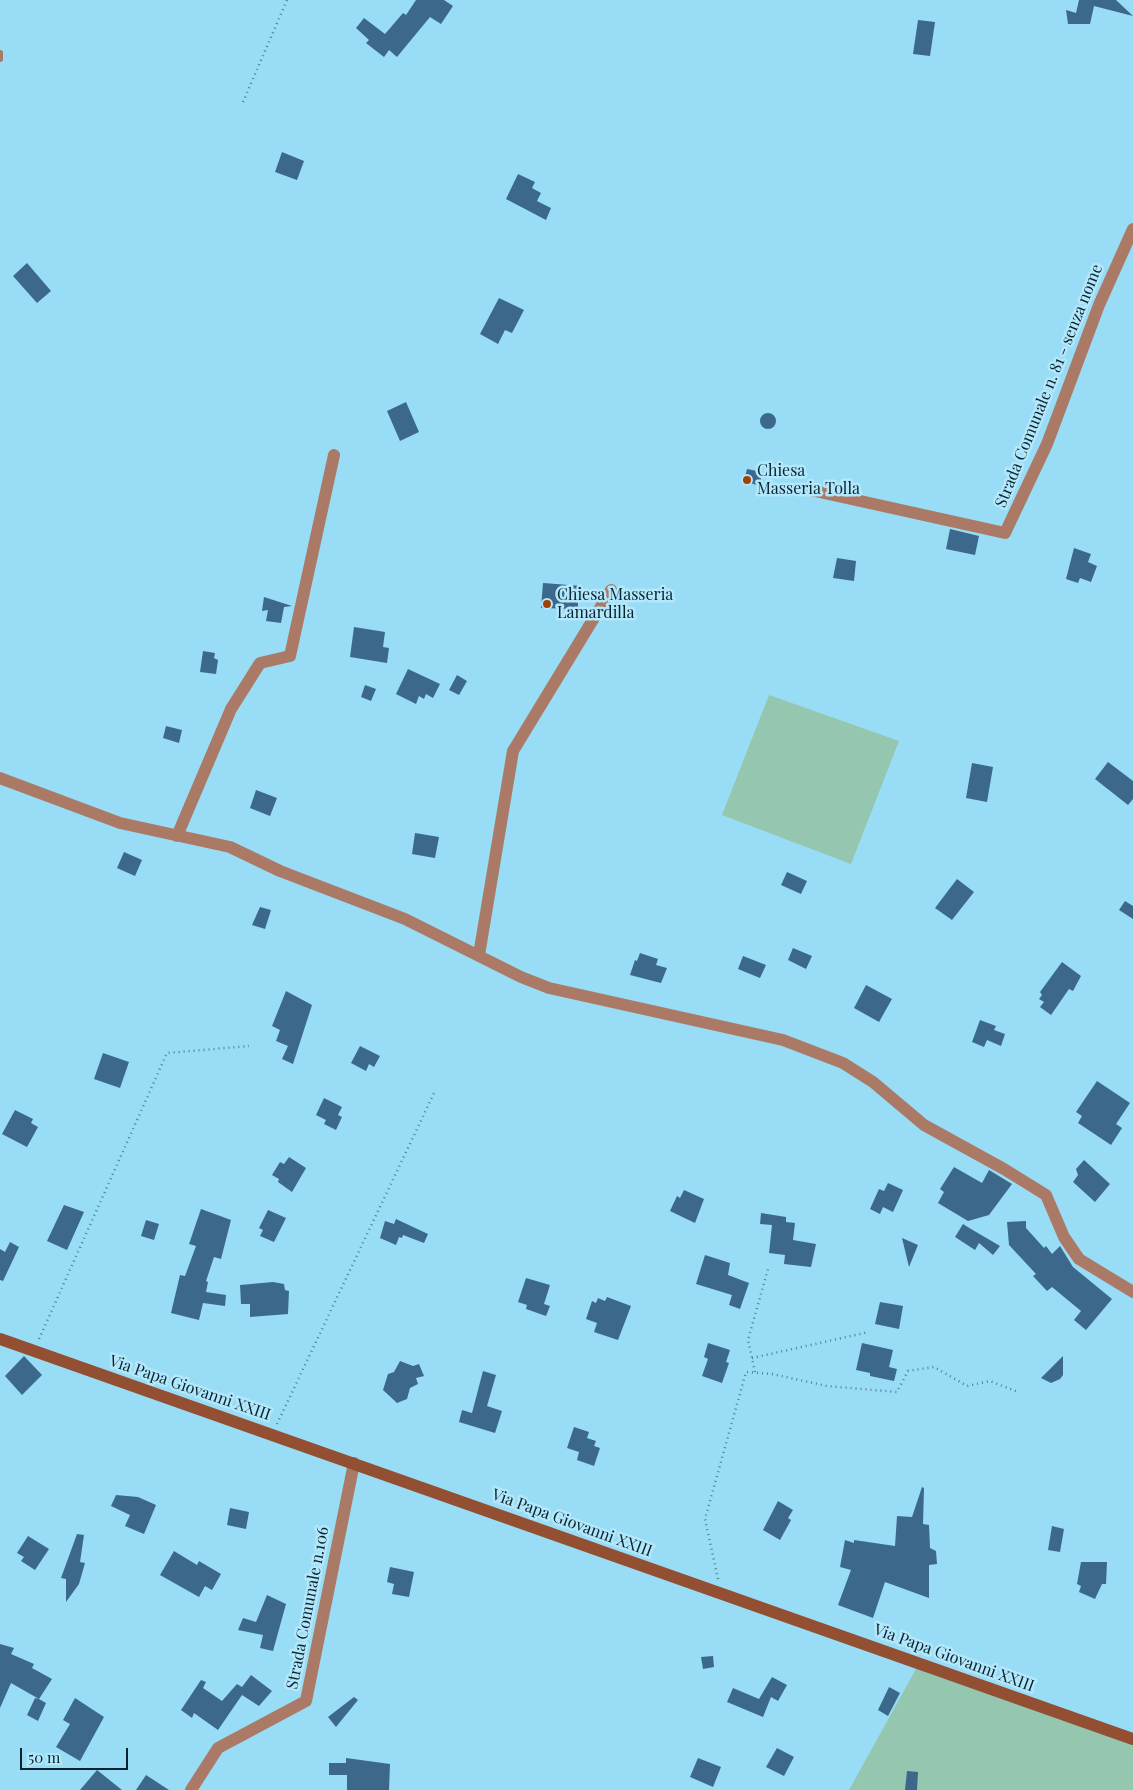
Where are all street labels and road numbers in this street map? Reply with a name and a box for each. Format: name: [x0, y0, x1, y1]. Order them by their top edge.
street label: Strada Comunale n. 81 - senza nome: [991, 262, 1107, 510]
street label: Via Papa Giovanni XXIII: [107, 1351, 273, 1425]
street label: Via Papa Giovanni XXIII: [489, 1485, 655, 1561]
street label: Strada Comunale n.106: [283, 1525, 333, 1691]
street label: Via Papa Giovanni XXIII: [871, 1620, 1037, 1696]

